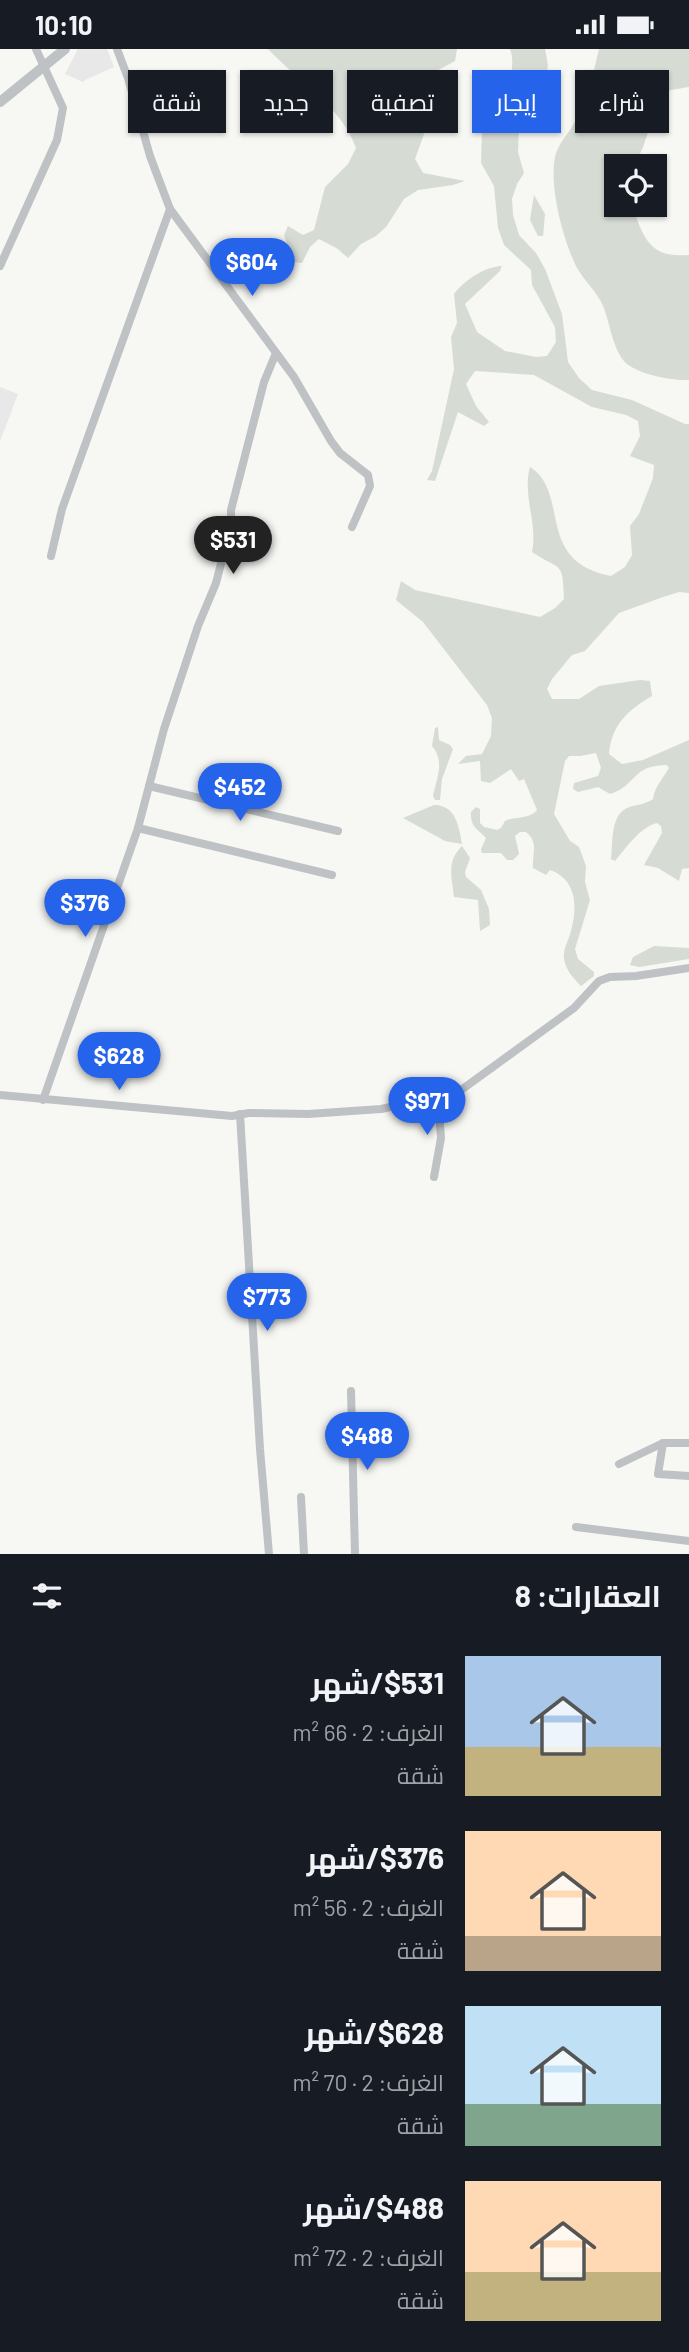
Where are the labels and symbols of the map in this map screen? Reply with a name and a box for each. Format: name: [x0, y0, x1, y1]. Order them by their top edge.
pin: $604: [211, 239, 293, 298]
pin: $531: [192, 517, 274, 576]
pin: $452: [199, 763, 281, 823]
pin: $376: [44, 879, 126, 939]
pin: $628: [78, 1033, 160, 1092]
pin: $971: [386, 1077, 468, 1137]
pin: $773: [226, 1273, 308, 1333]
pin: $488: [326, 1413, 408, 1472]

